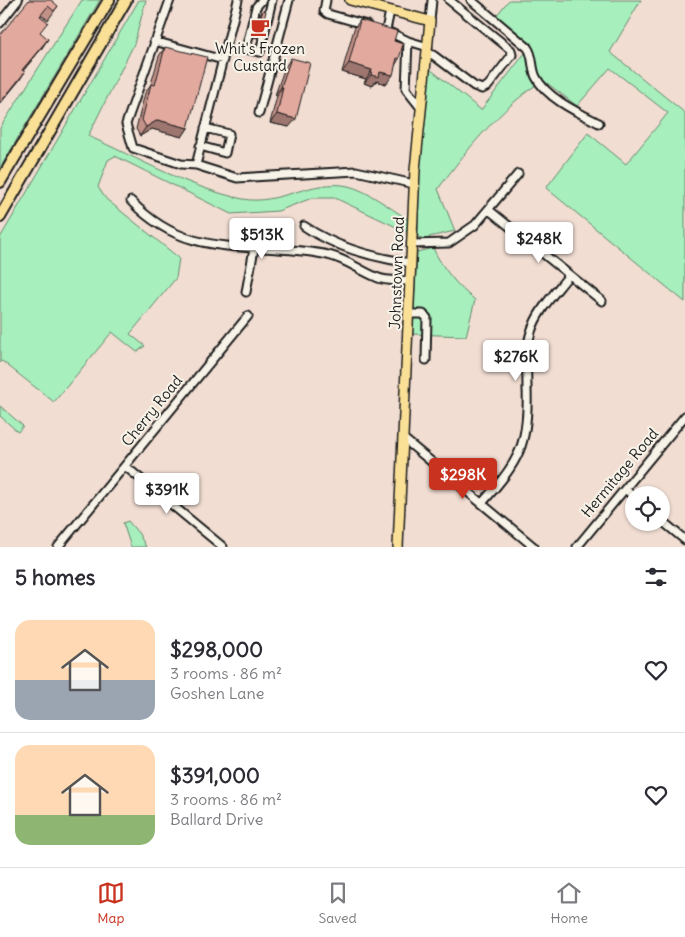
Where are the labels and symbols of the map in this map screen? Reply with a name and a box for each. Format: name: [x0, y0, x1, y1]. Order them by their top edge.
cafe icon: Whit's Frozen Custard: [249, 16, 271, 38]
place label: Whit's Frozen Custard: [215, 39, 305, 75]
street label: Johnstown Road: [385, 216, 408, 330]
pin: $513K: [227, 218, 297, 260]
pin: $248K: [504, 222, 574, 264]
pin: $276K: [481, 340, 551, 382]
street label: Cherry Road: [117, 371, 186, 450]
street label: Hermitage Road: [577, 424, 662, 521]
pin: $298K: [428, 458, 498, 500]
pin: $391K: [132, 472, 202, 515]

